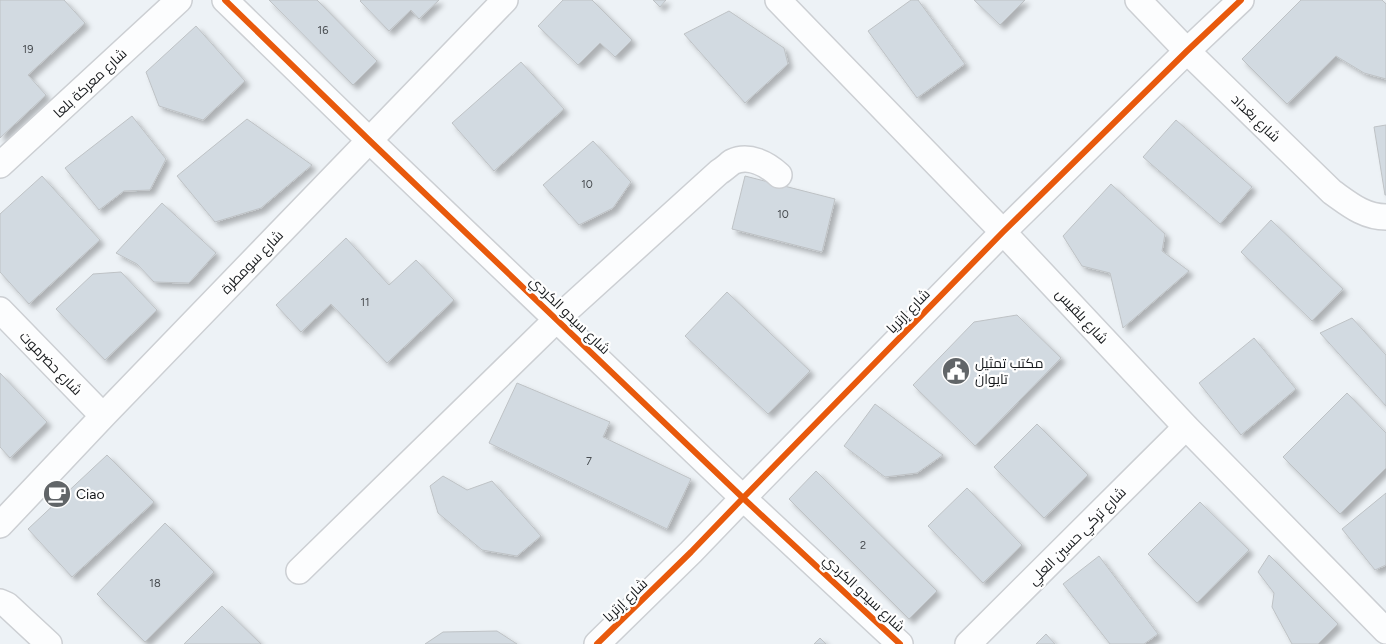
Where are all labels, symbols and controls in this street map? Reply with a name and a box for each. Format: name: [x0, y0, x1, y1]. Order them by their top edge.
house number: 16: [318, 24, 328, 37]
house number: 19: [23, 43, 33, 56]
street label: شارع معركة بلعا: [50, 45, 131, 122]
street label: شارع بغداد: [1228, 91, 1284, 146]
house number: 10: [581, 178, 593, 191]
house number: 10: [777, 208, 789, 221]
street label: شارع سومطرة: [218, 227, 287, 298]
street label: شارع سيدو الكردي: [524, 273, 613, 360]
street label: شارع بلقيس: [1052, 285, 1111, 347]
street label: شارع إرتريا: [883, 286, 934, 337]
house number: 11: [360, 296, 370, 309]
street label: شارع حضرموت: [16, 328, 85, 399]
place label: مكتب تمثيل تايوان: [975, 355, 1043, 388]
public building icon: مكتب تمثيل تايوان: [941, 356, 971, 386]
house number: 7: [586, 455, 592, 468]
cafe icon: Ciao: [42, 479, 72, 509]
street label: شارع تركي حسين العلي: [1025, 484, 1132, 591]
place label: Ciao: [76, 486, 105, 503]
house number: 2: [860, 539, 866, 552]
street label: شارع سيدو الكردي: [817, 551, 908, 638]
street label: شارع إرتريا: [600, 575, 651, 626]
house number: 18: [149, 577, 161, 590]

